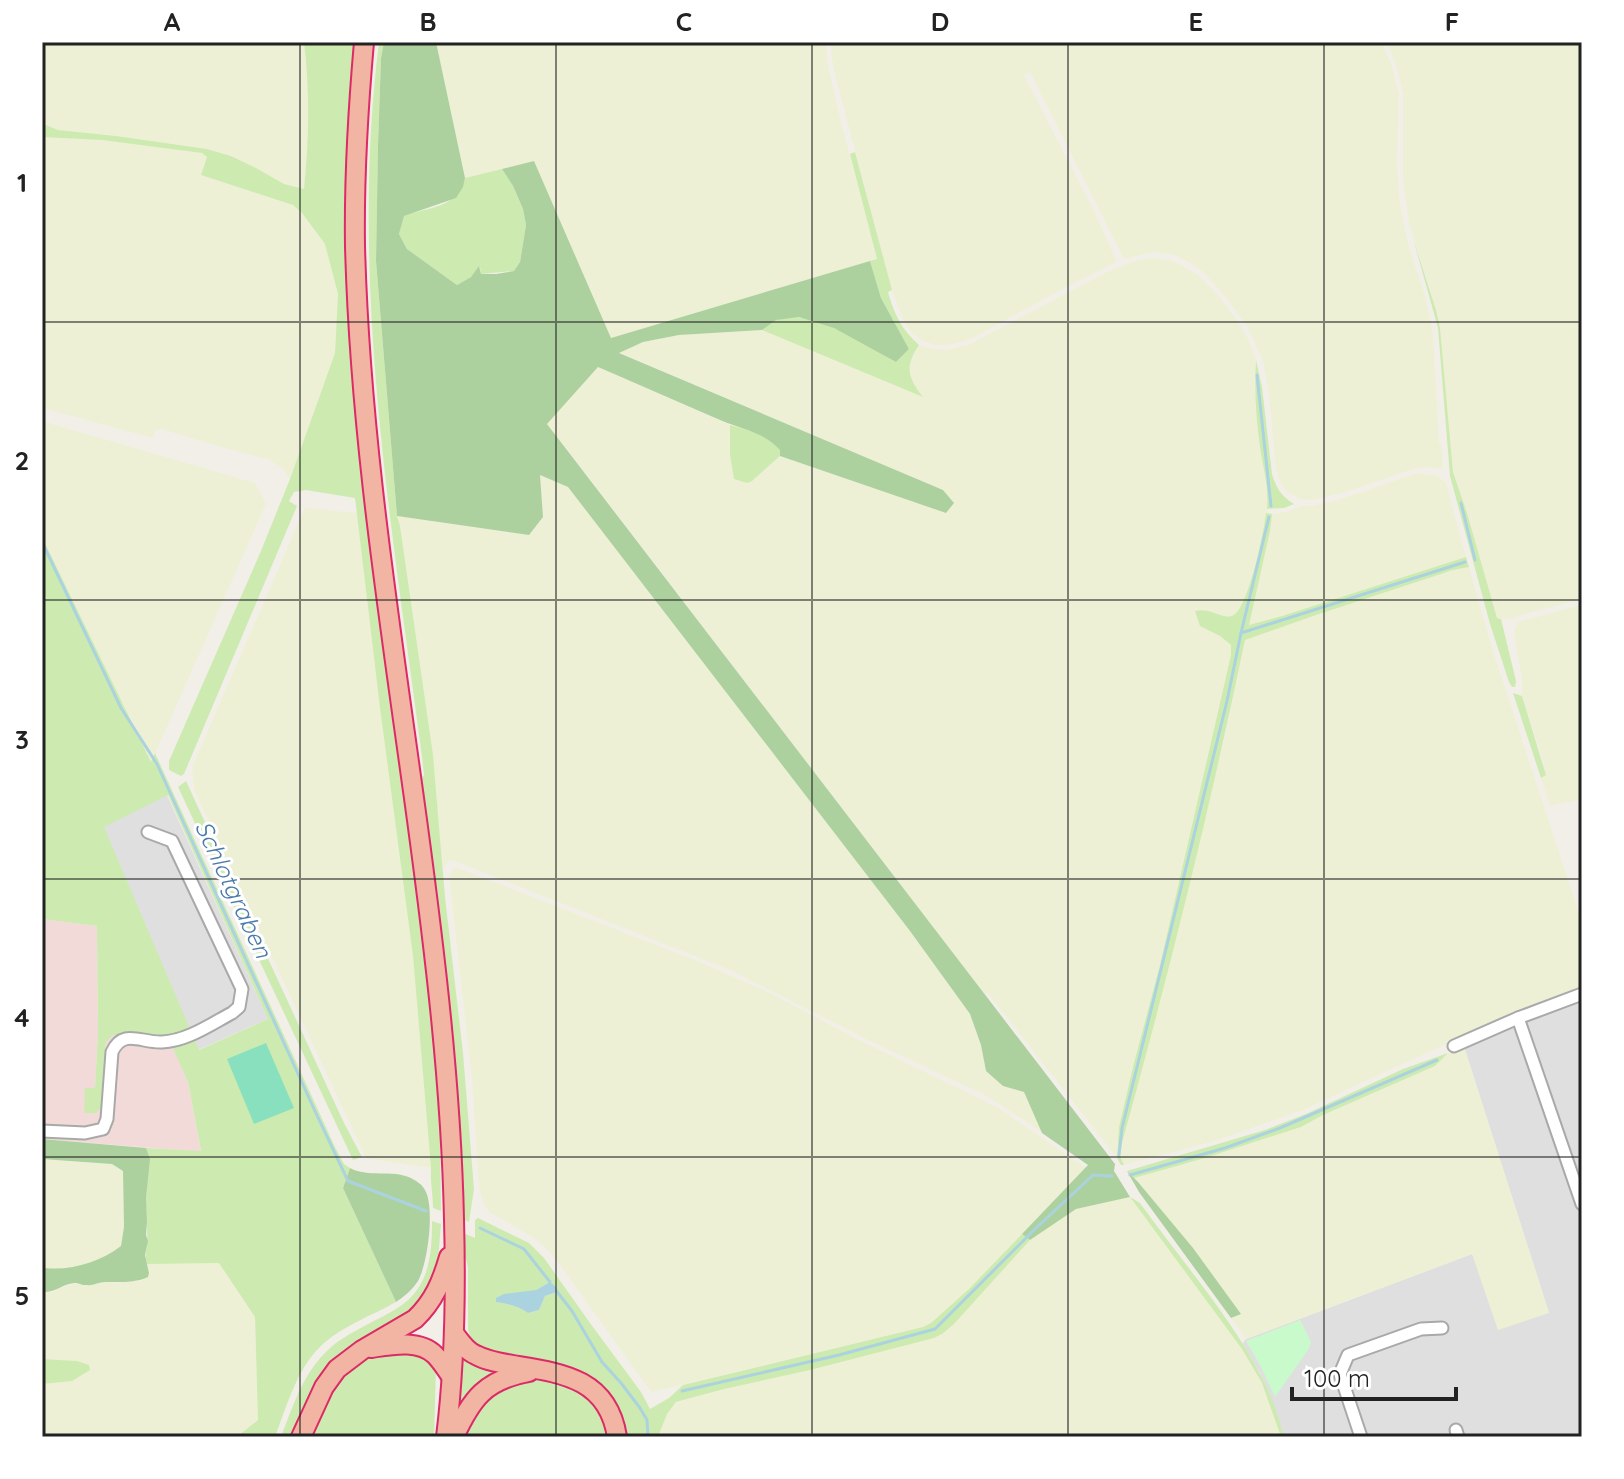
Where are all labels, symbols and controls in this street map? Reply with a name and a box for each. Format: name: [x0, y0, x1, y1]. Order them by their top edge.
text: A: [164, 5, 181, 38]
text: B: [419, 5, 437, 38]
text: C: [676, 5, 692, 38]
text: D: [931, 5, 949, 38]
text: E: [1189, 5, 1203, 38]
text: F: [1445, 5, 1459, 38]
text: 1: [17, 166, 27, 199]
text: 2: [15, 444, 29, 477]
text: 3: [15, 723, 29, 756]
water label: Schlotgraben: [189, 816, 279, 963]
text: 4: [14, 1001, 30, 1034]
text: 5: [15, 1279, 29, 1312]
scale bar: [1292, 1351, 1456, 1401]
text: 100 m: [1304, 1363, 1370, 1393]

